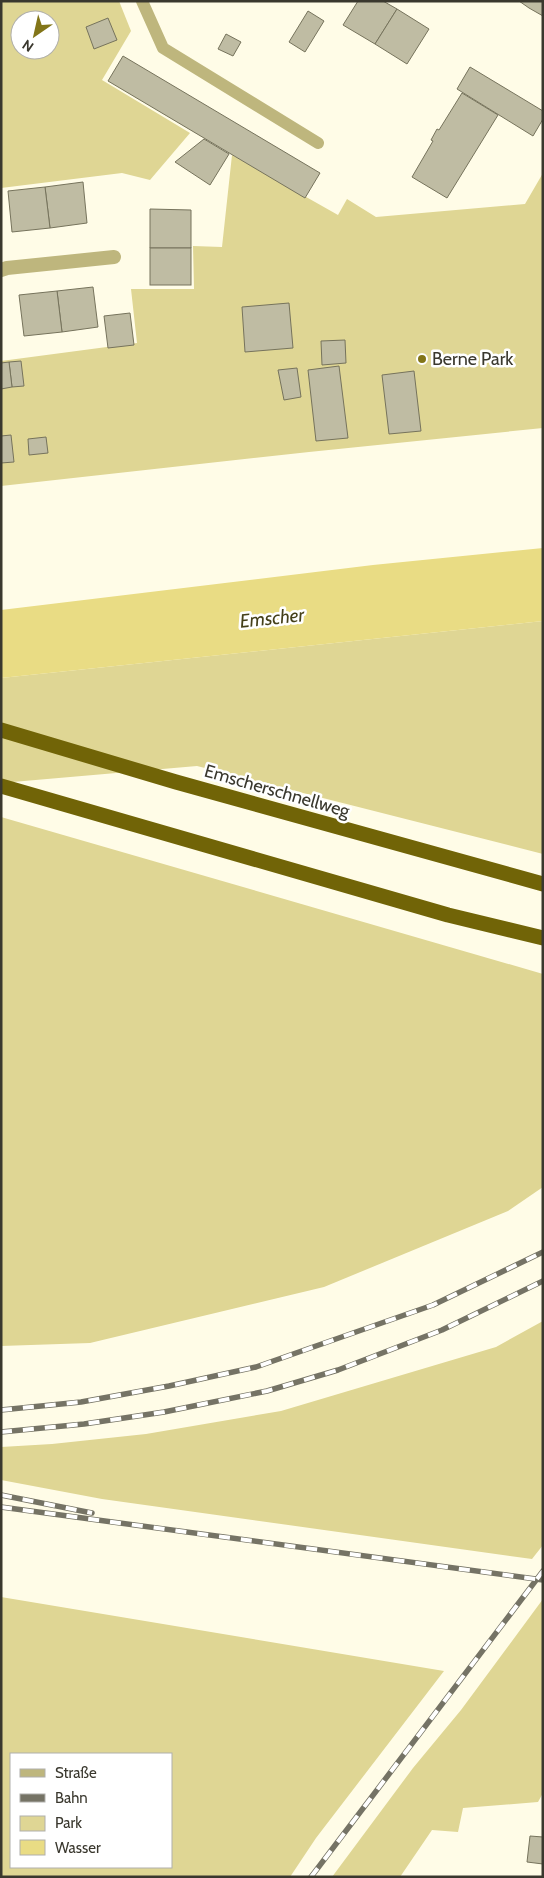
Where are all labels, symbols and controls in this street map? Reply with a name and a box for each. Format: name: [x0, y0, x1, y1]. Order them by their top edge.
north arrow: [10, 10, 60, 60]
text: N: [19, 36, 37, 56]
place label: Berne Park: [432, 348, 514, 370]
marker: Berne Park: [416, 353, 428, 365]
water label: Emscher: [239, 603, 306, 633]
street label: Emscherschnellweg: [202, 760, 353, 823]
legend: [10, 1753, 172, 1868]
text: Straße: [55, 1764, 97, 1782]
text: Bahn: [55, 1789, 88, 1807]
text: Park: [55, 1814, 82, 1832]
text: Wasser: [55, 1839, 101, 1857]

